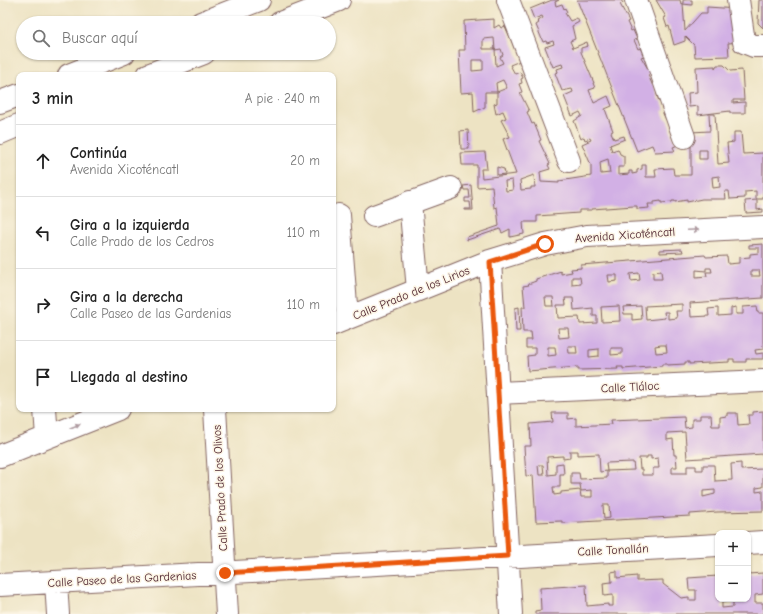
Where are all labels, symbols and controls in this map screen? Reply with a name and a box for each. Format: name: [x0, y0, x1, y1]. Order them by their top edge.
search box: [16, 16, 336, 60]
icon: search: [30, 27, 52, 49]
text: Buscar aquí: [62, 29, 138, 47]
text: 3 min: [32, 89, 73, 108]
text: A pie · 240 m: [245, 91, 320, 106]
text: Continúa: [70, 144, 127, 162]
icon: ahead: [32, 150, 54, 172]
text: 20 m: [290, 153, 320, 168]
text: Avenida Xicoténcatl: [70, 162, 179, 177]
text: Gira a la izquierda: [70, 216, 190, 234]
icon: left: [32, 222, 54, 244]
text: 110 m: [287, 225, 320, 240]
street label: Avenida Xicoténcatl: [574, 225, 676, 245]
one-way arrow: [687, 227, 699, 234]
text: Calle Prado de los Cedros: [70, 234, 214, 249]
route start: [536, 235, 554, 253]
street label: Calle Prado de los Lirios: [351, 263, 471, 323]
text: Gira a la derecha: [70, 288, 183, 306]
icon: right: [32, 294, 54, 316]
text: 110 m: [287, 297, 320, 312]
text: Calle Paseo de las Gardenias: [70, 306, 231, 321]
icon: arrive: [32, 366, 54, 388]
text: Llegada al destino: [70, 368, 188, 386]
street label: Calle Tláloc: [600, 378, 660, 396]
one-way arrow: [70, 422, 82, 428]
street label: Calle Prado de los Olivos: [210, 425, 230, 551]
map controls: [715, 530, 751, 602]
button: +: [715, 530, 751, 566]
street label: Calle Tonallán: [577, 541, 649, 559]
route end: [216, 564, 234, 582]
button: −: [715, 566, 751, 602]
street label: Calle Paseo de las Gardenias: [47, 568, 197, 590]

